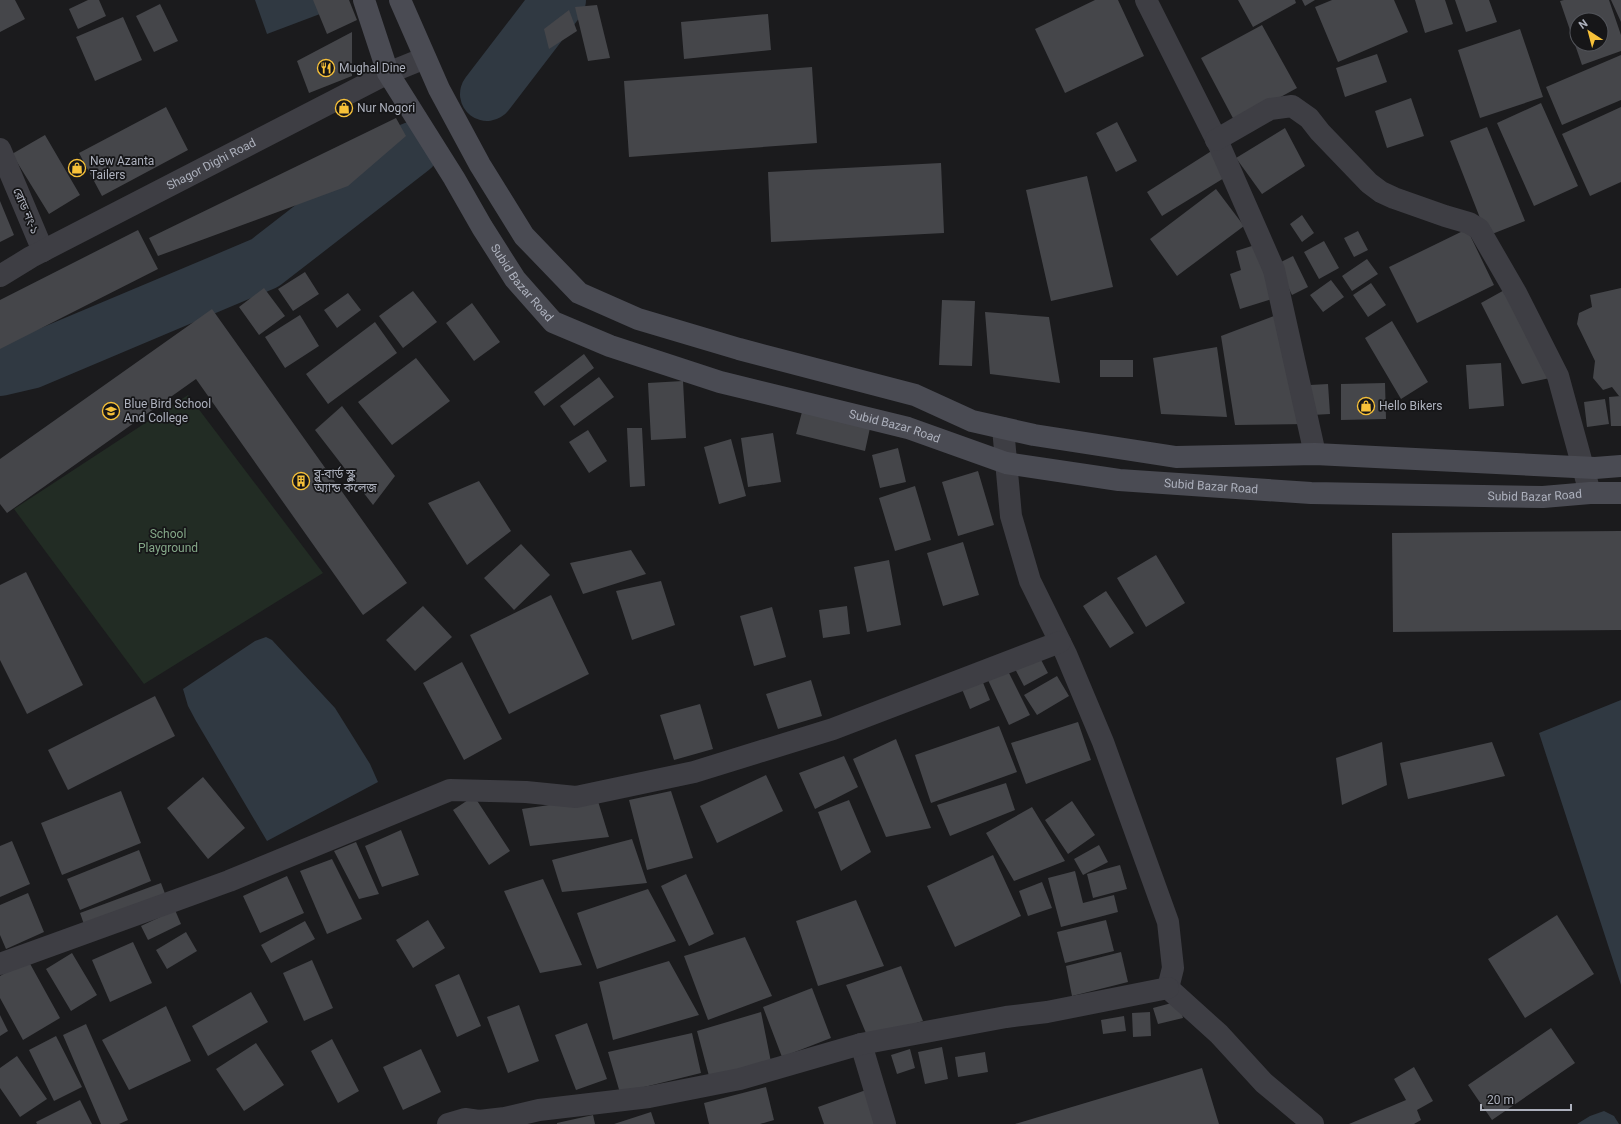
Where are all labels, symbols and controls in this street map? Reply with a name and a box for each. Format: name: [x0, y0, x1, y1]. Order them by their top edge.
north arrow: [1569, 12, 1609, 52]
text: N: [1576, 17, 1591, 32]
restaurant icon: Mughal Dine: [316, 58, 336, 78]
place label: Mughal Dine: [339, 61, 406, 75]
shop icon: Nur Nogori: [334, 98, 354, 118]
place label: Nur Nogori: [357, 101, 415, 115]
street label: Shagor Dighi Road: [164, 135, 258, 193]
place label: New Azanta Tailers: [90, 154, 154, 182]
shop icon: New Azanta Tailers: [67, 158, 87, 178]
street label: রোড নং-১: [10, 186, 42, 236]
street label: Subid Bazar Road: [488, 241, 556, 324]
shop icon: Hello Bikers: [1356, 396, 1376, 416]
place label: Blue Bird School And College: [124, 397, 211, 425]
place label: Hello Bikers: [1379, 399, 1443, 413]
school or university icon: Blue Bird School And College: [101, 401, 121, 421]
street label: Subid Bazar Road: [848, 407, 942, 446]
place label: ব্লু-বার্ড স্কুল অ্যান্ড কলেজ: [313, 466, 378, 495]
building icon: ব্লু-বার্ড স্কুল অ্যান্ড কলেজ: [291, 471, 311, 491]
street label: Subid Bazar Road: [1164, 476, 1259, 496]
street label: Subid Bazar Road: [1488, 487, 1582, 504]
park label: School Playground: [138, 527, 198, 555]
scale bar: [1481, 1086, 1571, 1112]
text: 20 m: [1487, 1093, 1514, 1107]

